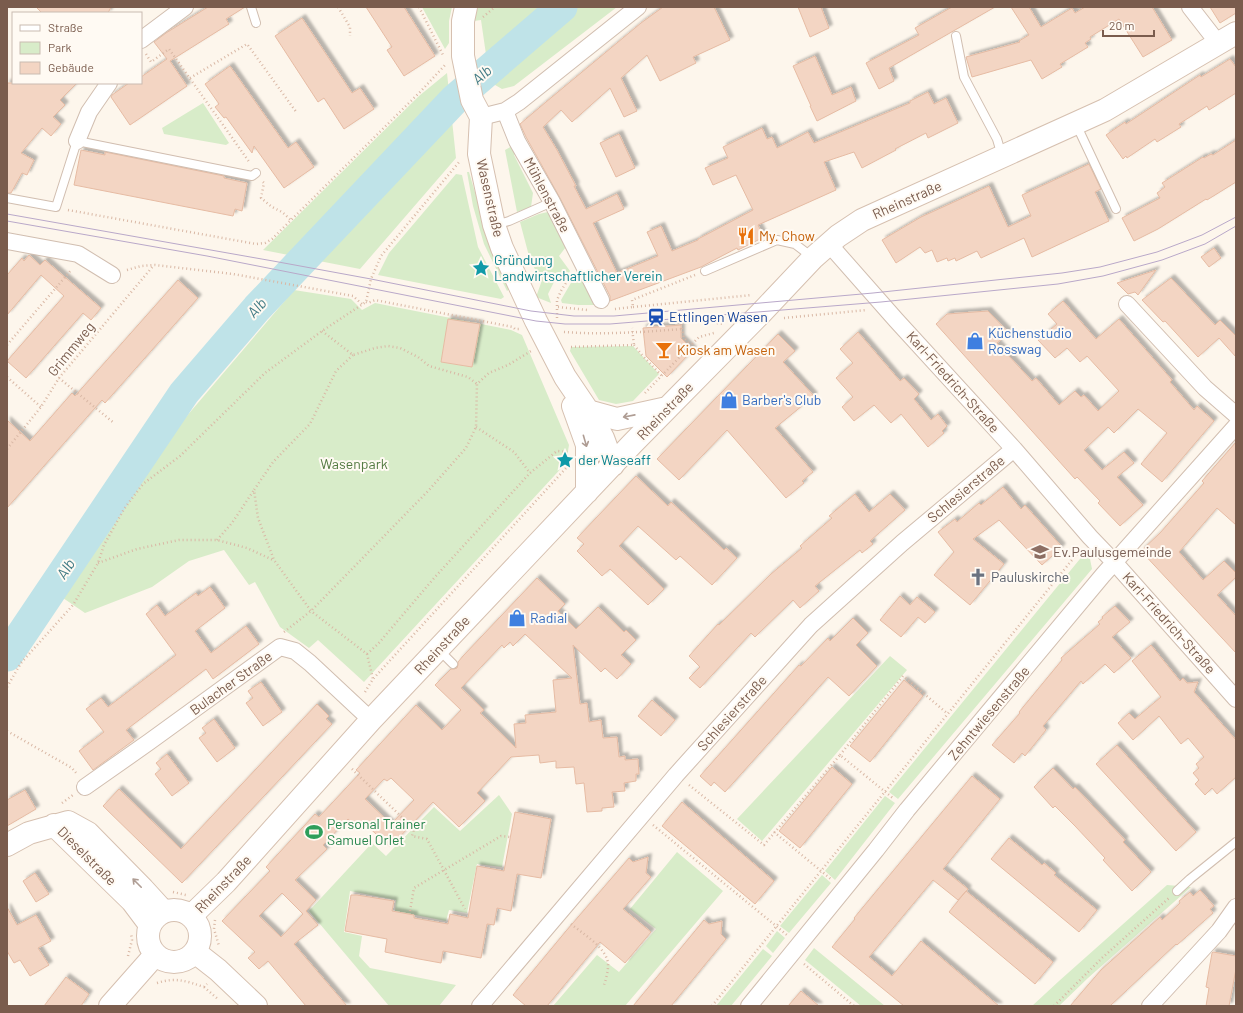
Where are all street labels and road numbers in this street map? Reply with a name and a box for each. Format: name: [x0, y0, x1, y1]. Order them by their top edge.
street label: Mühlenstraße: [521, 154, 574, 235]
street label: Wasenstraße: [473, 157, 508, 239]
street label: Rheinstraße: [870, 177, 944, 222]
street label: Grimmweg: [44, 318, 98, 379]
street label: Karl-Friedrich-Straße: [903, 327, 1003, 436]
street label: Rheinstraße: [633, 378, 696, 443]
street label: Schlesierstraße: [924, 451, 1008, 526]
street label: Karl-Friedrich-Straße: [1119, 568, 1219, 677]
street label: Rheinstraße: [410, 612, 473, 677]
street label: Bulacher Straße: [186, 647, 275, 718]
street label: Zehntwiesenstraße: [944, 662, 1033, 763]
street label: Schlesierstraße: [693, 671, 770, 754]
street label: Dieselstraße: [54, 823, 120, 889]
street label: Rheinstraße: [191, 851, 254, 916]

